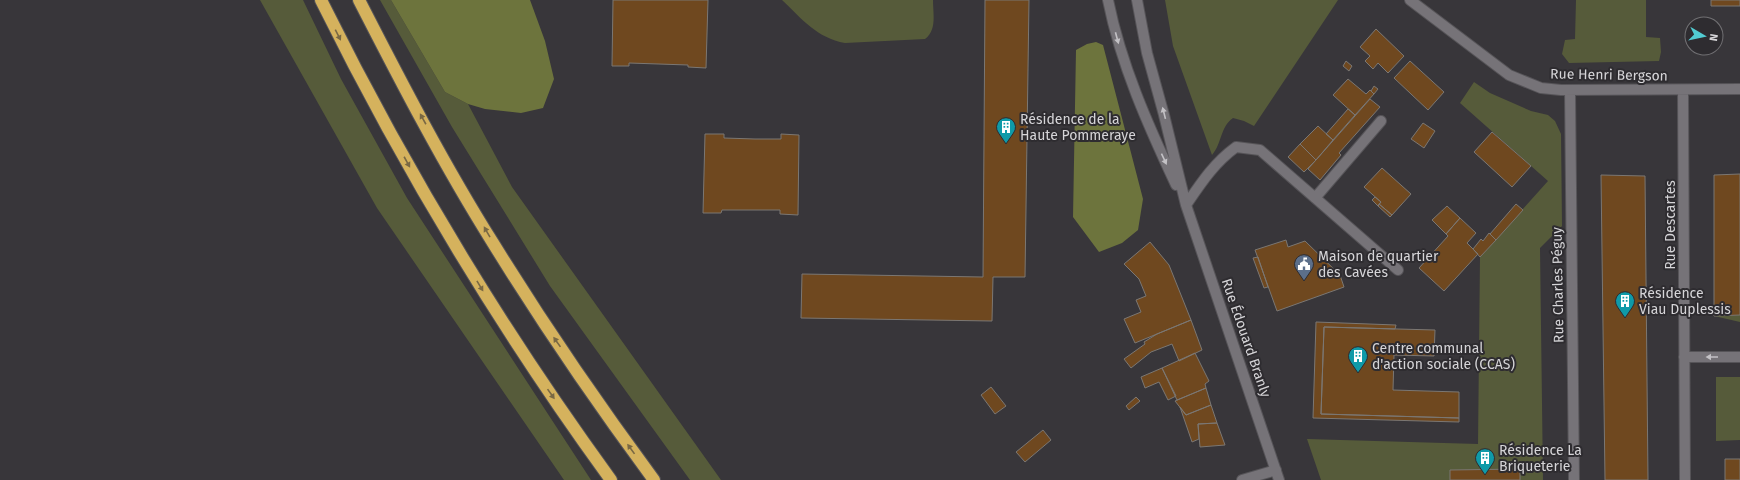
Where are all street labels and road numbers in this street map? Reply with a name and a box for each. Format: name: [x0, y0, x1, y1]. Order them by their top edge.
street label: Rue Henri Bergson: [1550, 65, 1668, 85]
street label: Rue Descartes: [1662, 180, 1679, 270]
street label: Rue Charles Péguy: [1548, 227, 1568, 343]
street label: Rue Édouard Branly: [1218, 276, 1275, 400]

